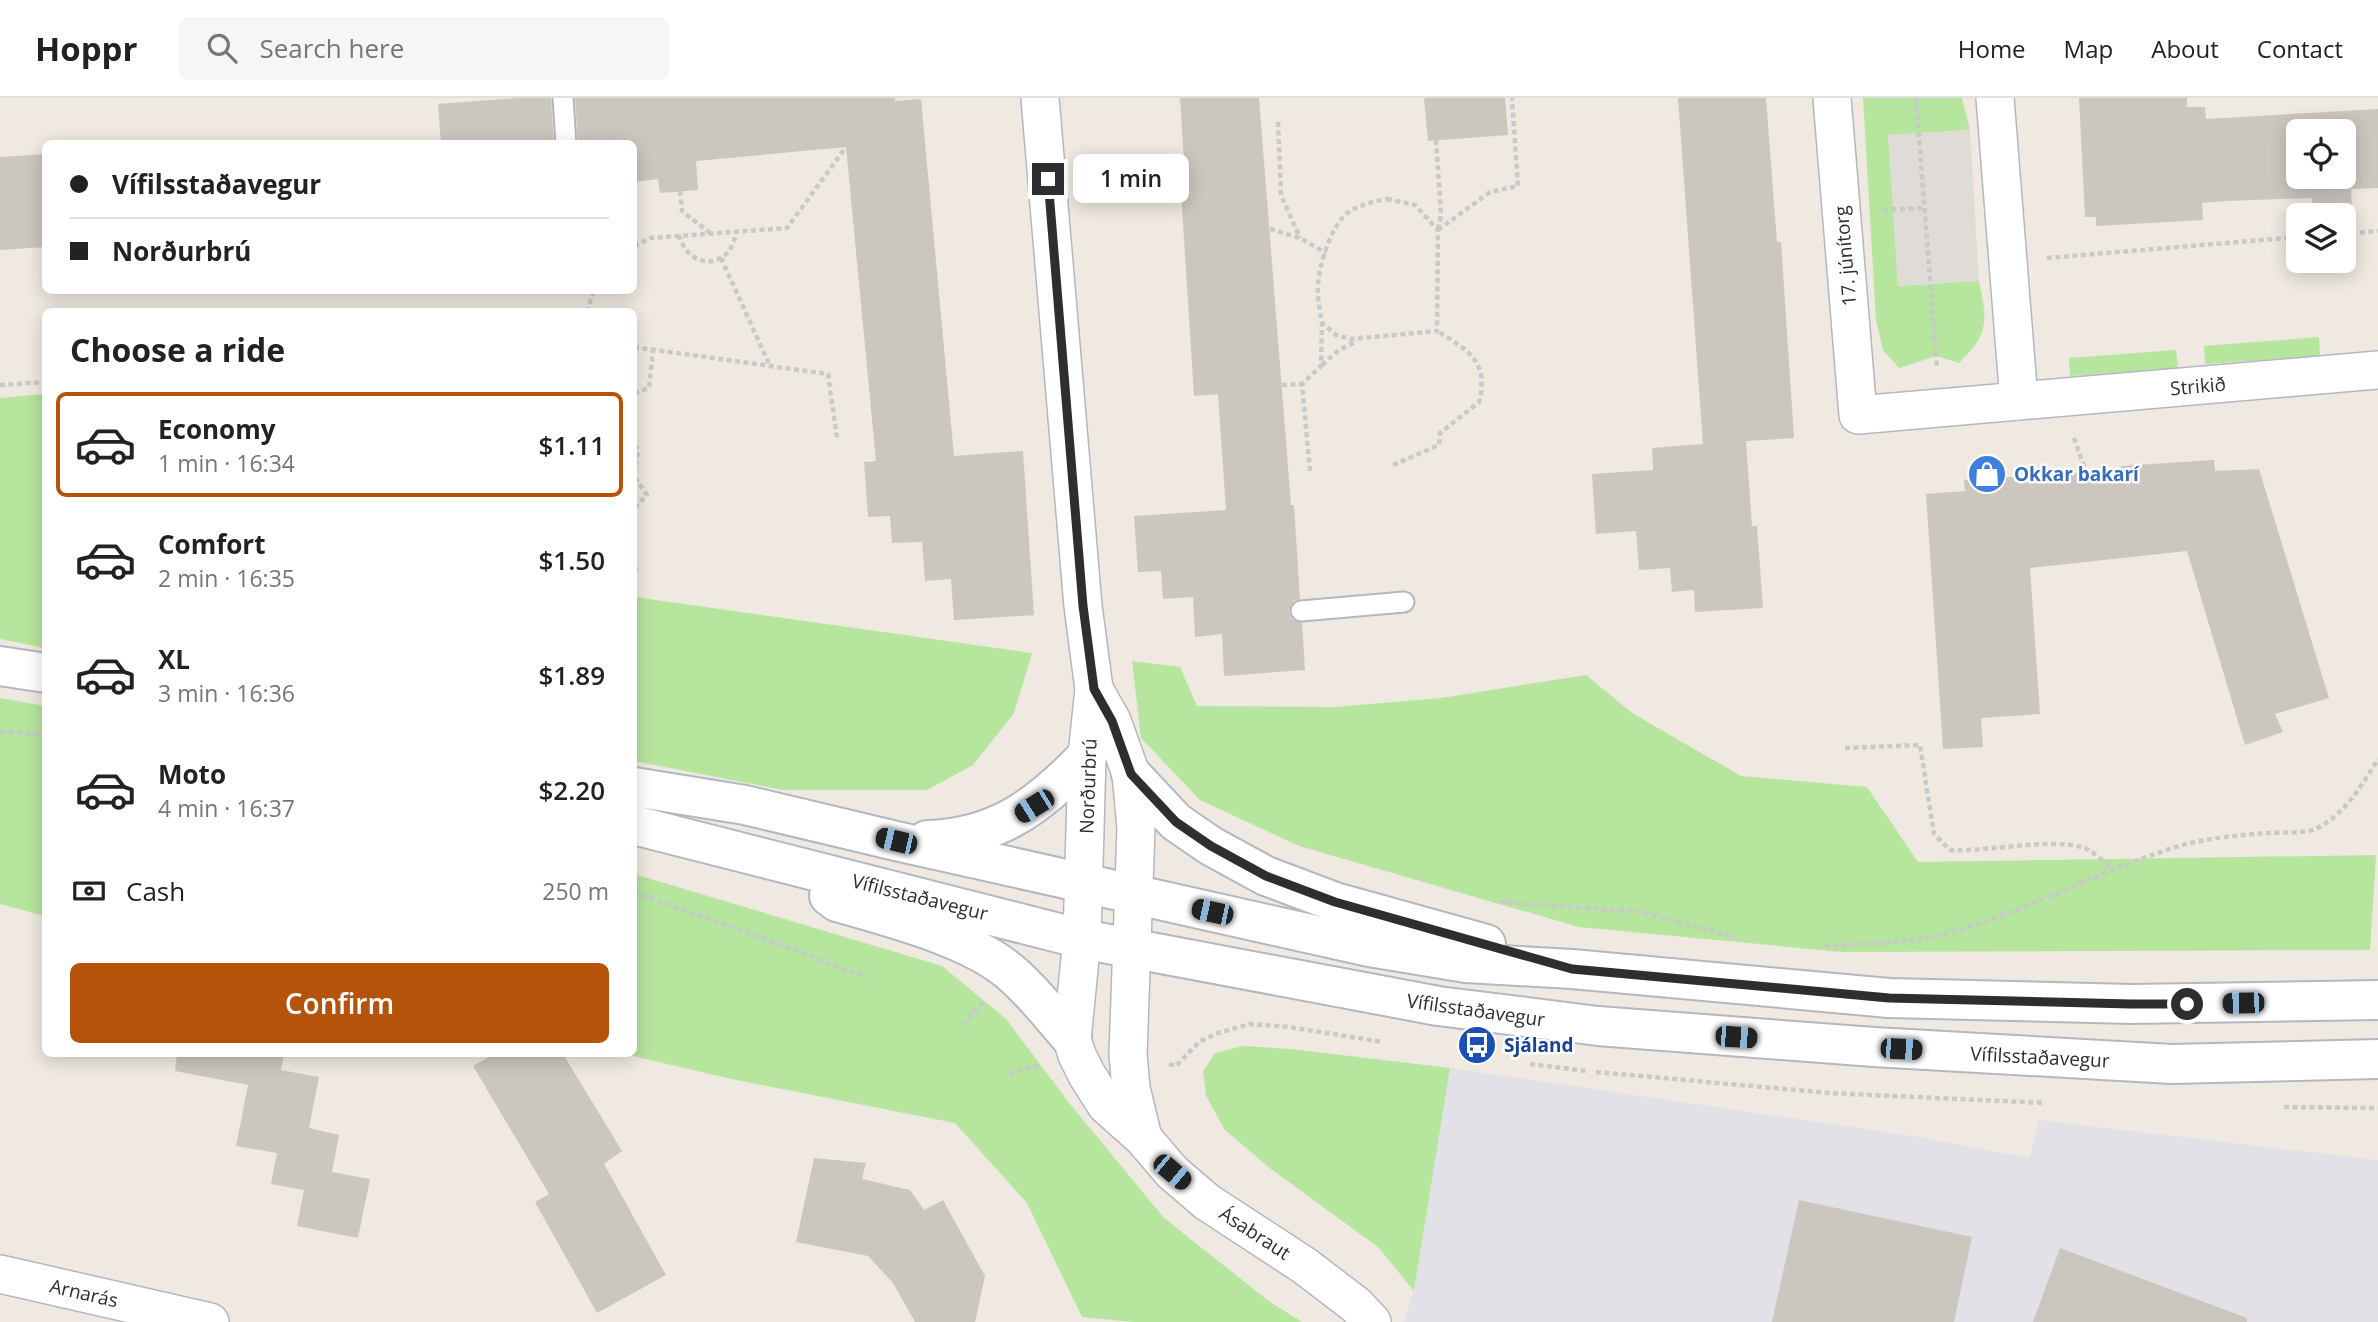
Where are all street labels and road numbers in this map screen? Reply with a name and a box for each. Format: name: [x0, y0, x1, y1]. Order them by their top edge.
street label: 17. júnítorg: [1828, 205, 1862, 307]
street label: Strikið: [2169, 371, 2227, 401]
street label: Norðurbrú: [1073, 738, 1103, 834]
street label: Vífilsstaðavegur: [849, 868, 991, 927]
street label: Vífilsstaðavegur: [1405, 987, 1547, 1033]
street label: Vífilsstaðavegur: [1970, 1040, 2111, 1074]
street label: Ásabraut: [1214, 1200, 1296, 1266]
street label: Arnarás: [47, 1273, 121, 1313]

